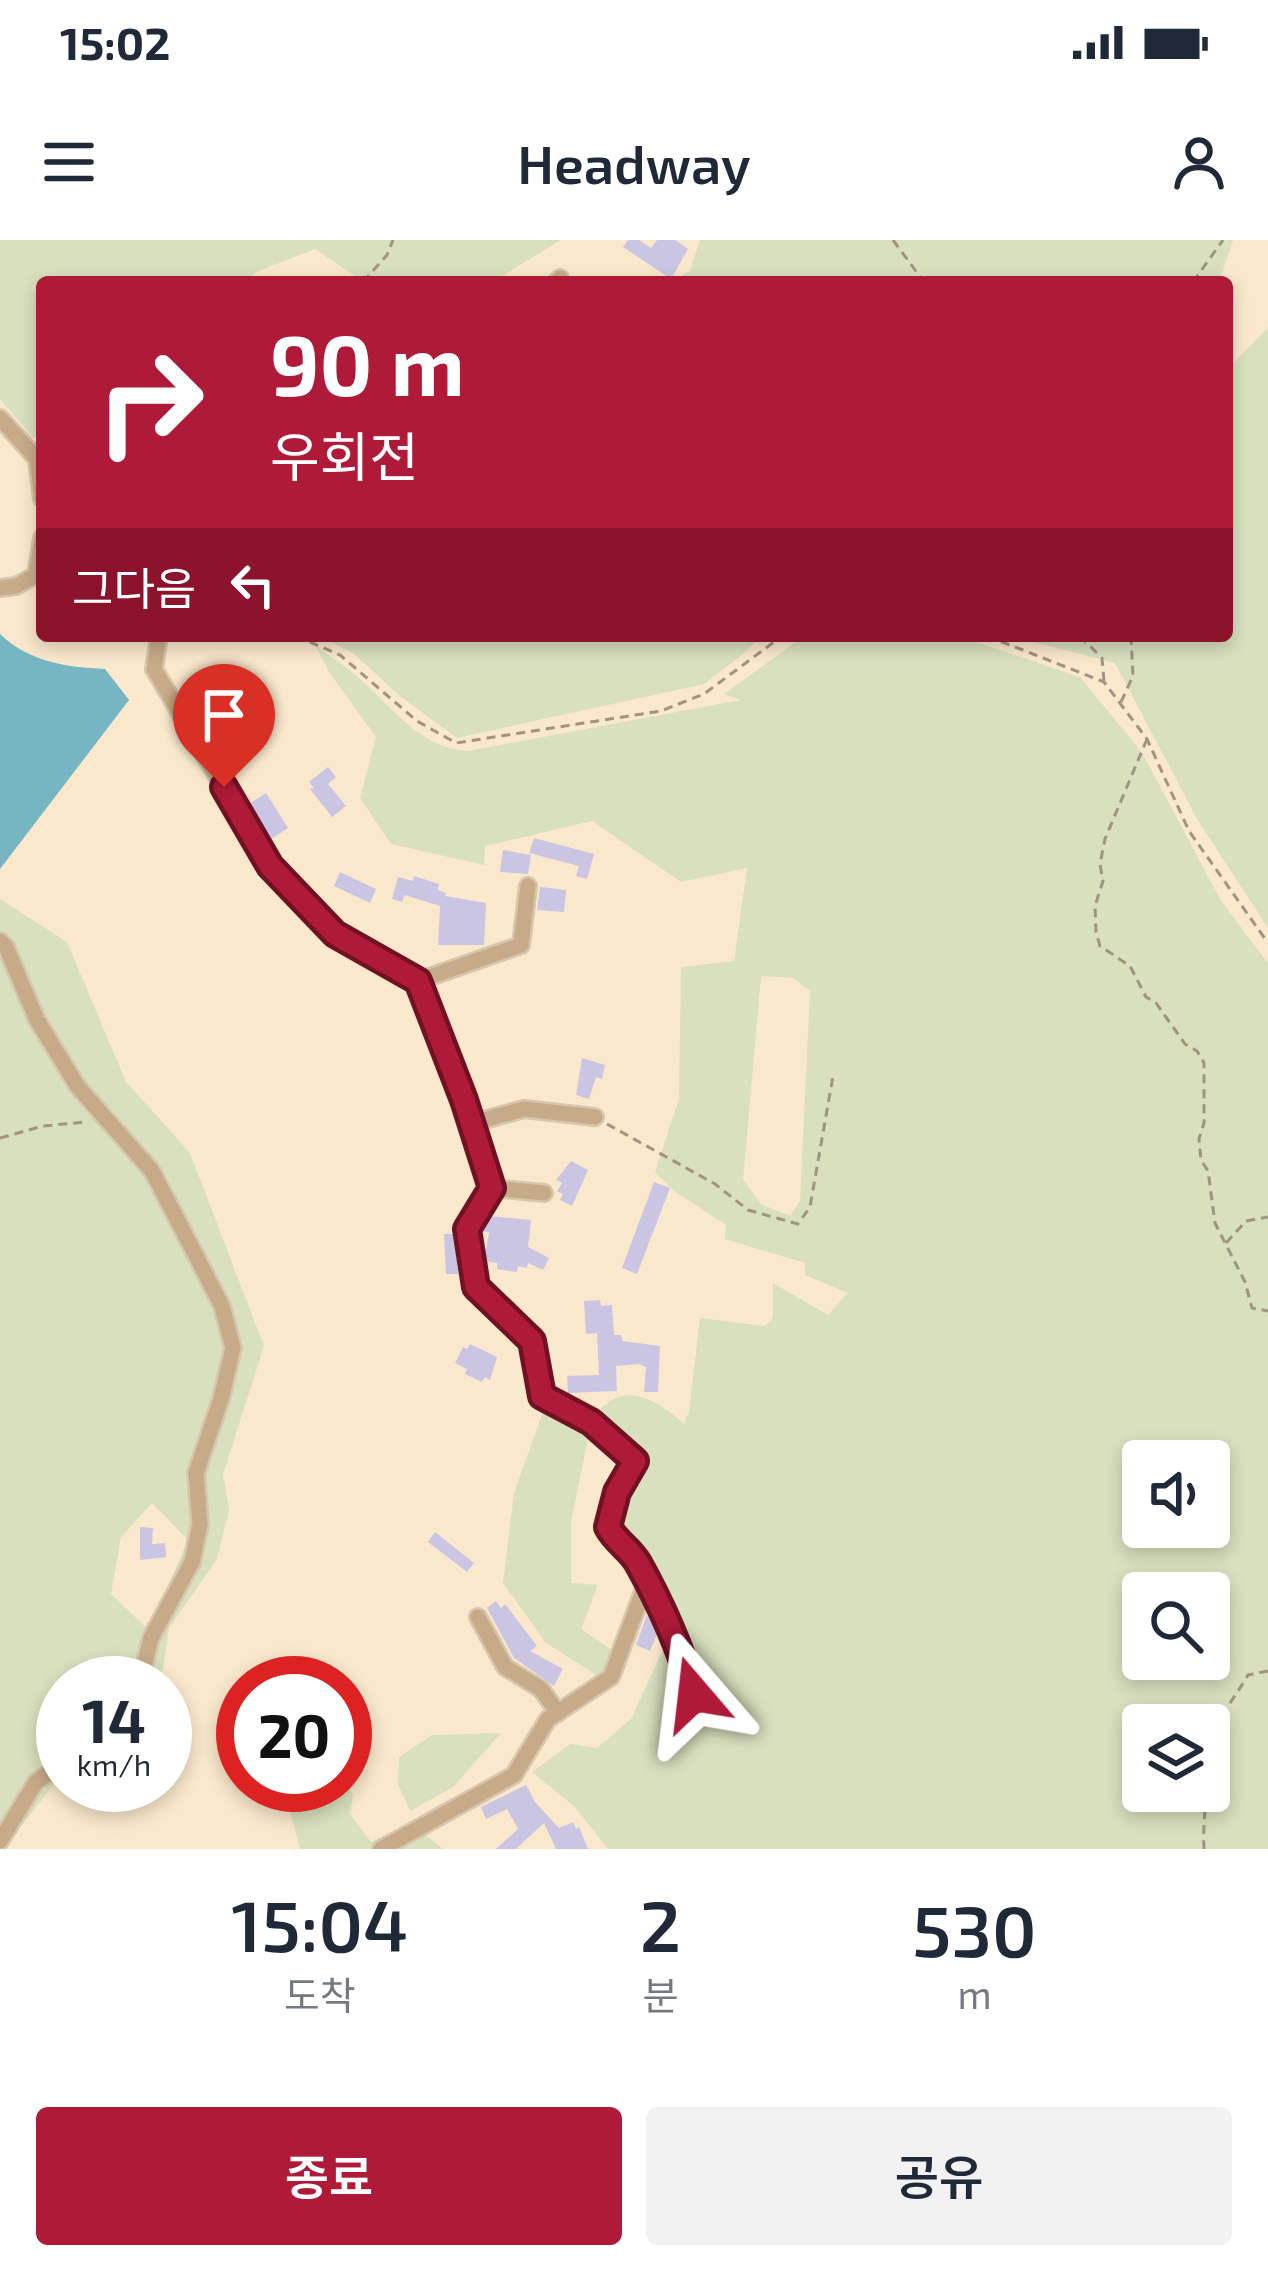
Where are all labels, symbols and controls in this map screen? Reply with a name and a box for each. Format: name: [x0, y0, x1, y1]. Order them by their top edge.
text: 15:02: [60, 15, 170, 69]
icon: menu: [36, 129, 102, 195]
icon: person: [1166, 129, 1232, 195]
text: Headway: [517, 130, 751, 195]
text: 90 m: [270, 312, 465, 413]
icon: right: [72, 324, 228, 480]
text: 우회전: [270, 423, 419, 488]
icon: left: [220, 552, 286, 618]
text: 그다음: [72, 560, 196, 614]
pin: [173, 664, 275, 787]
icon: arrive: [191, 682, 257, 748]
map controls: [1122, 1440, 1230, 1812]
button: sound: [1122, 1440, 1230, 1548]
button: search: [1122, 1572, 1230, 1680]
position arrow: [631, 1631, 757, 1757]
speed limit sign: 20: [216, 1656, 372, 1812]
text: 14: [82, 1683, 146, 1755]
button: layers: [1122, 1704, 1230, 1812]
text: km/h: [77, 1746, 151, 1782]
text: 15:04: [231, 1880, 408, 1966]
text: 2: [640, 1880, 681, 1966]
text: 530: [912, 1885, 1037, 1971]
text: m: [957, 1970, 992, 2017]
text: 도착: [284, 1971, 356, 2018]
text: 분: [642, 1971, 678, 2018]
button: 종료: [36, 2107, 622, 2245]
button: 공유: [646, 2107, 1232, 2245]

